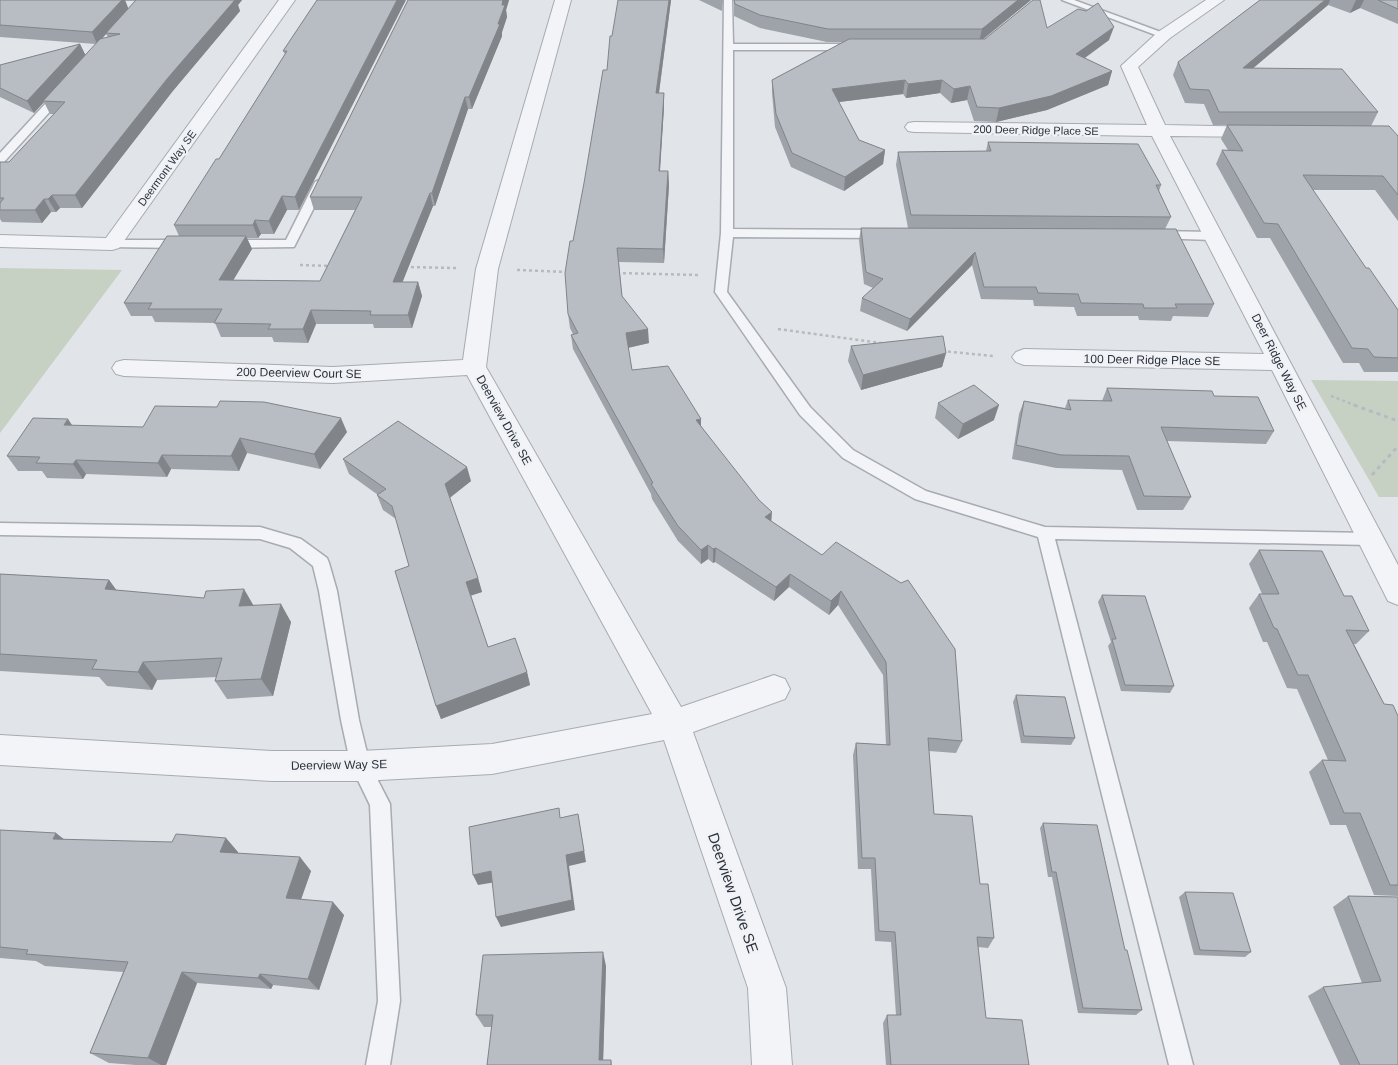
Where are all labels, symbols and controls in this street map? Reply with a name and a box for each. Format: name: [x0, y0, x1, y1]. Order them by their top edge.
street label: 200 Deer Ridge Place SE: [973, 123, 1099, 137]
street label: Deermont Way SE: [135, 128, 199, 208]
street label: Deer Ridge Way SE: [1248, 311, 1310, 413]
street label: 100 Deer Ridge Place SE: [1084, 352, 1220, 368]
street label: 200 Deerview Court SE: [236, 365, 362, 381]
street label: Deerview Drive SE: [473, 373, 535, 467]
street label: Deerview Way SE: [291, 757, 387, 773]
street label: Deerview Drive SE: [705, 831, 762, 955]

